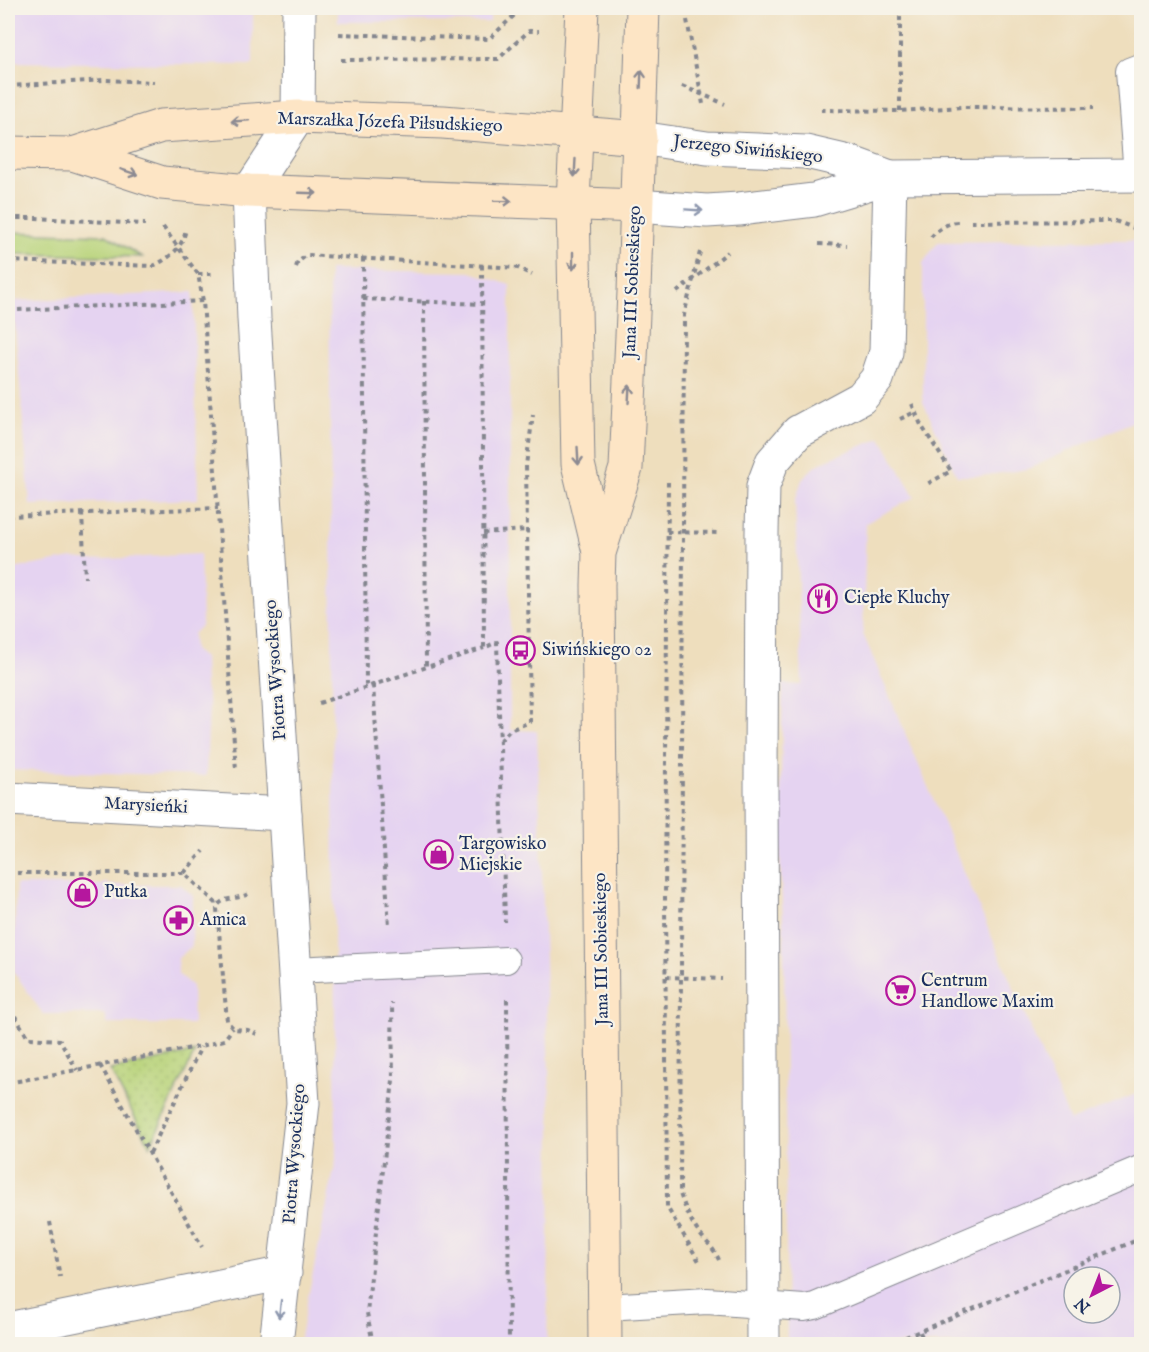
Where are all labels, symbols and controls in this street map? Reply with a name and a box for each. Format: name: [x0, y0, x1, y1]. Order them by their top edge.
one-way arrow: [635, 70, 647, 90]
street label: Marszałka Józefa Piłsudskiego: [277, 108, 503, 138]
one-way arrow: [230, 116, 250, 127]
street label: Jerzego Siwińskiego: [670, 131, 824, 169]
one-way arrow: [570, 157, 581, 177]
one-way arrow: [119, 167, 138, 178]
one-way arrow: [297, 188, 317, 199]
one-way arrow: [492, 195, 512, 207]
street label: Jana III Sobieskiego: [619, 205, 647, 361]
one-way arrow: [684, 205, 704, 216]
one-way arrow: [567, 250, 579, 270]
one-way arrow: [624, 384, 635, 404]
one-way arrow: [572, 445, 583, 465]
restaurant icon: Ciepłe Kluchy: [807, 582, 839, 614]
place label: Ciepłe Kluchy: [844, 587, 950, 610]
street label: Piotra Wysockiego: [260, 599, 292, 741]
bus stop icon: Siwińskiego 02: [505, 634, 537, 666]
place label: Siwińskiego 02: [542, 639, 652, 662]
street label: Marysieńki: [104, 792, 188, 820]
place label: Targowisko Miejskie: [459, 833, 547, 877]
shop icon: Targowisko Miejskie: [422, 838, 454, 870]
street label: Jana III Sobieskiego: [589, 872, 615, 1028]
shop icon: Putka: [67, 876, 99, 908]
place label: Putka: [104, 881, 148, 904]
pharmacy icon: Amica: [163, 904, 195, 936]
place label: Amica: [199, 909, 247, 932]
place label: Centrum Handlowe Maxim: [921, 970, 1054, 1014]
supermarket icon: Centrum Handlowe Maxim: [884, 975, 916, 1007]
street label: Piotra Wysockiego: [279, 1083, 311, 1225]
north arrow: [1062, 1265, 1122, 1325]
text: N: [1071, 1292, 1096, 1317]
one-way arrow: [274, 1298, 285, 1318]

